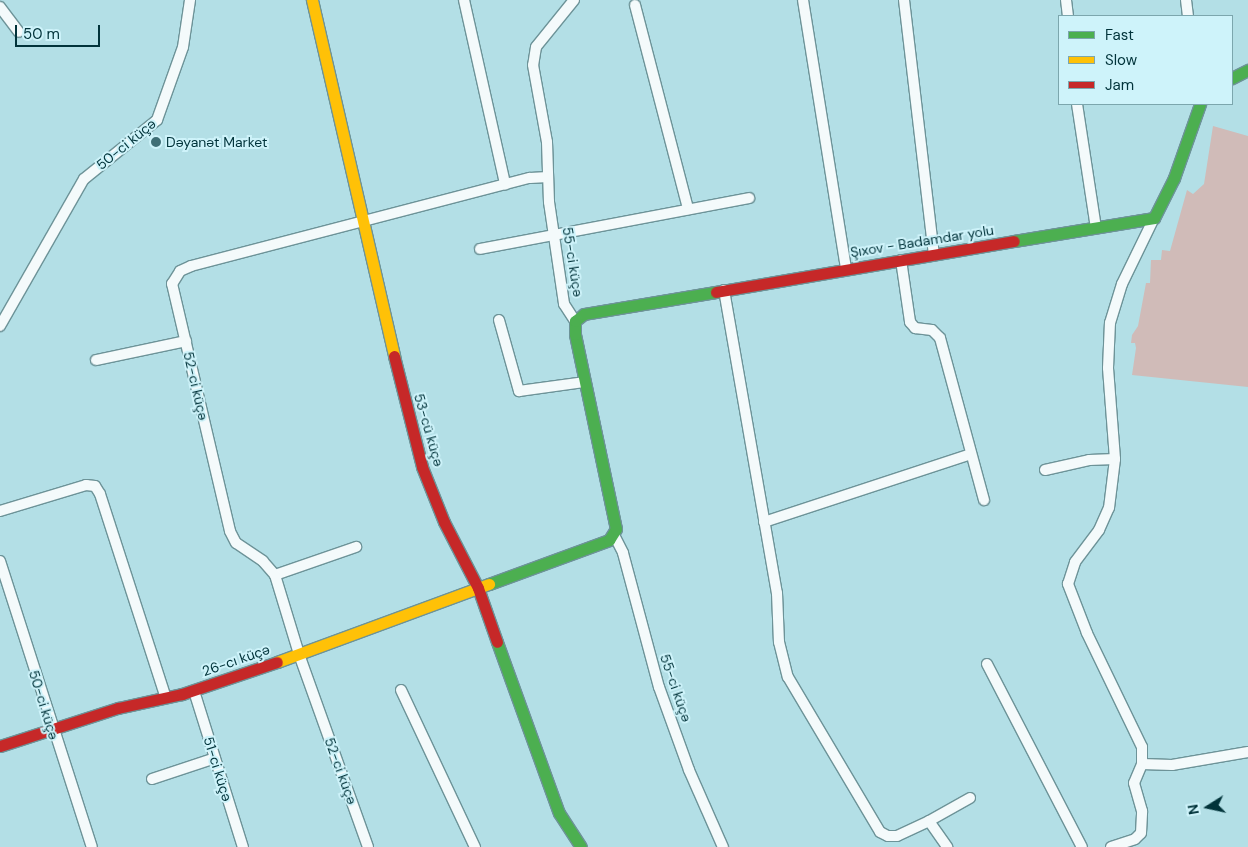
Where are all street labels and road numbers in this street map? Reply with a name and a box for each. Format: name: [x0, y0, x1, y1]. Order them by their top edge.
street label: 50-ci küçə: [93, 115, 159, 173]
street label: Şıxov - Badamdar yolu: [849, 221, 995, 261]
street label: 55-ci küçə: [559, 226, 587, 298]
street label: 52-ci küçə: [180, 350, 212, 422]
street label: 53-cü küçə: [411, 392, 447, 468]
street label: 26-cı küçə: [200, 641, 272, 679]
street label: 55-ci küçə: [657, 652, 695, 724]
street label: 50-ci küçə: [25, 668, 63, 742]
street label: 51-ci küçə: [200, 735, 236, 803]
street label: 52-ci küçə: [321, 735, 361, 807]

